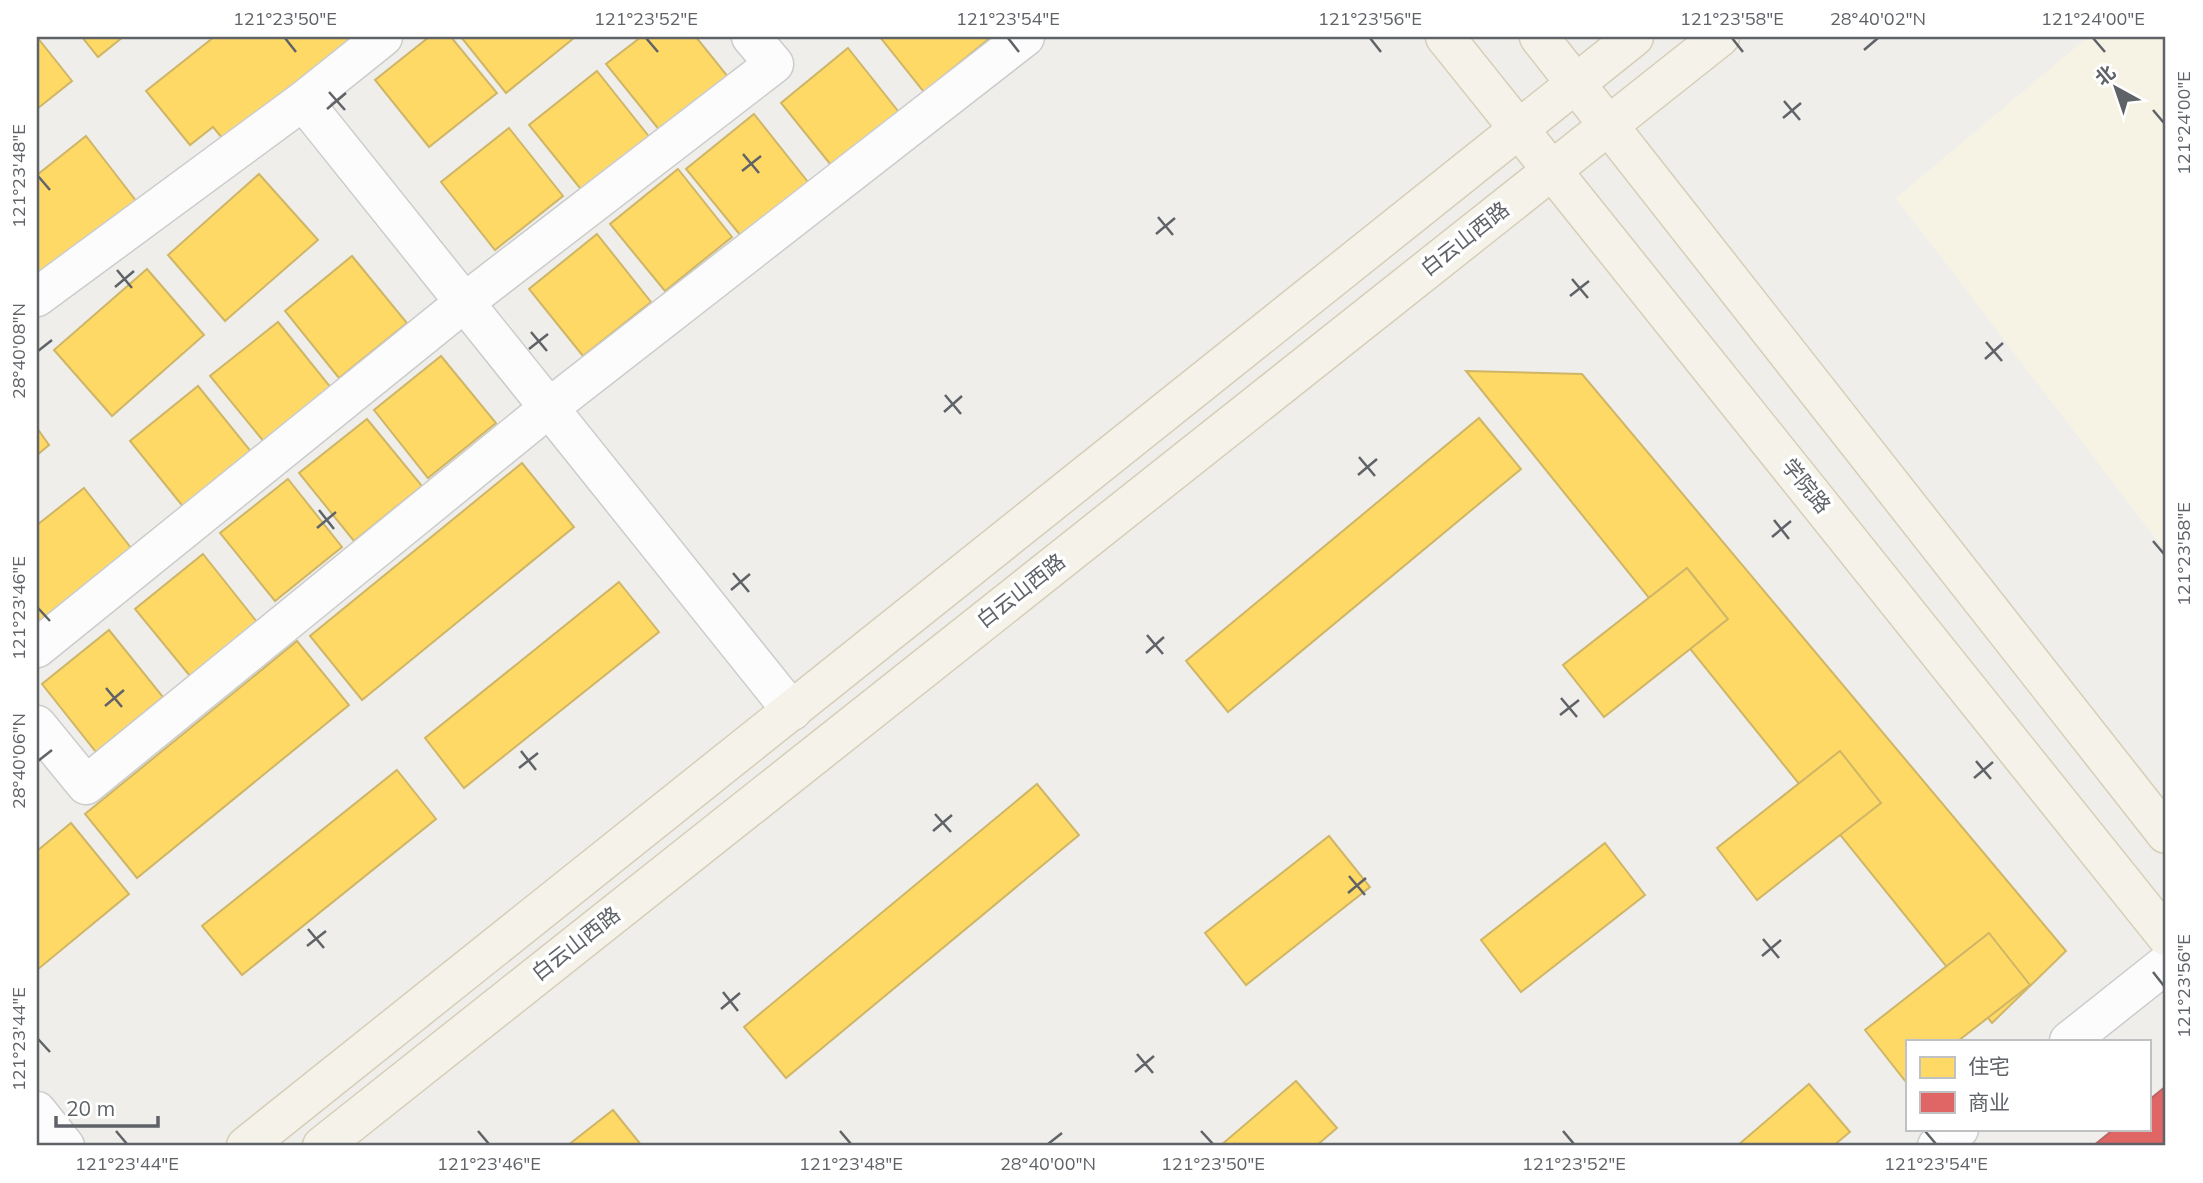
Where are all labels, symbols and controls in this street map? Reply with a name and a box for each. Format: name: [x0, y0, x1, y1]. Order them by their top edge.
text: 121°23'50"E: [233, 7, 337, 30]
text: 121°23'52"E: [594, 7, 698, 30]
text: 121°23'54"E: [956, 7, 1060, 30]
text: 121°23'56"E: [1318, 7, 1422, 30]
text: 121°23'58"E: [1680, 7, 1784, 30]
text: 28°40'02"N: [1830, 7, 1926, 30]
text: 121°24'00"E: [2041, 7, 2145, 30]
north arrow: [2080, 52, 2150, 122]
text: 北: [2090, 60, 2120, 90]
text: 121°24'00"E: [2172, 71, 2195, 175]
text: 121°23'48"E: [7, 124, 30, 228]
street label: 白云山西路: [1415, 196, 1514, 281]
text: 28°40'08"N: [7, 303, 30, 399]
street label: 学院路: [1777, 453, 1837, 518]
text: 121°23'58"E: [2172, 502, 2195, 606]
street label: 白云山西路: [971, 548, 1070, 633]
text: 121°23'46"E: [7, 556, 30, 660]
text: 28°40'06"N: [7, 713, 30, 809]
street label: 白云山西路: [526, 901, 625, 986]
text: 121°23'56"E: [2172, 934, 2195, 1038]
text: 121°23'44"E: [7, 987, 30, 1091]
legend: [1906, 1040, 2150, 1130]
text: 住宅: [1968, 1053, 2010, 1079]
scale bar: [56, 1085, 158, 1129]
text: 商业: [1968, 1089, 2010, 1115]
text: 20 m: [66, 1095, 115, 1121]
text: 121°23'44"E: [75, 1152, 179, 1175]
text: 121°23'46"E: [437, 1152, 541, 1175]
text: 121°23'48"E: [799, 1152, 903, 1175]
text: 28°40'00"N: [1000, 1152, 1096, 1175]
text: 121°23'50"E: [1161, 1152, 1265, 1175]
text: 121°23'52"E: [1522, 1152, 1626, 1175]
text: 121°23'54"E: [1884, 1152, 1988, 1175]

